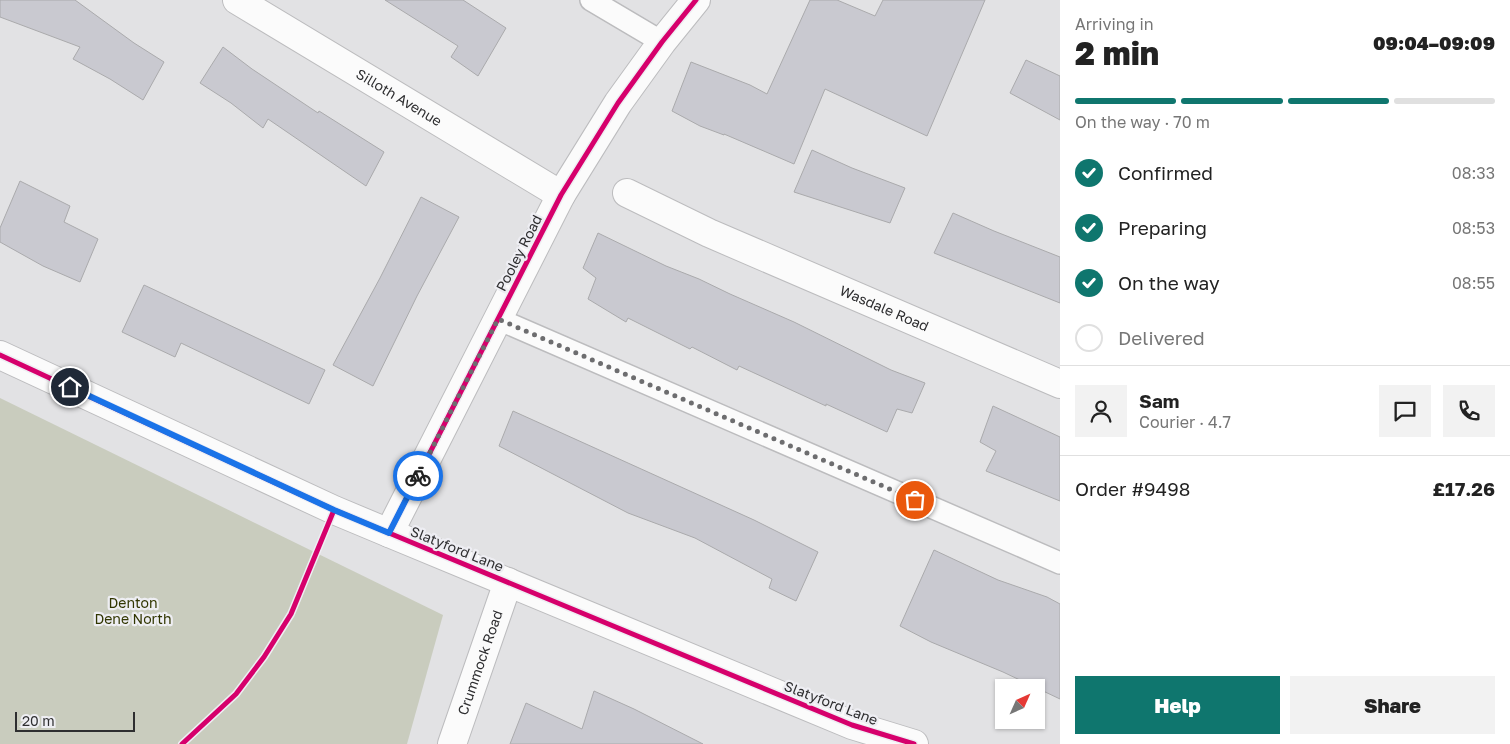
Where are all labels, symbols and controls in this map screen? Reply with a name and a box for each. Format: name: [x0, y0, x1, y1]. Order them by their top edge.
text: Arriving in: [1075, 14, 1154, 34]
text: 09:04–09:09: [1373, 31, 1495, 54]
text: 2 min: [1075, 34, 1159, 72]
street label: Silloth Avenue: [353, 65, 445, 129]
text: On the way · 70 m: [1075, 112, 1210, 132]
icon: check: [1075, 159, 1103, 187]
text: Confirmed: [1118, 161, 1213, 184]
text: 08:33: [1452, 163, 1495, 183]
street label: Pooley Road: [492, 212, 545, 294]
icon: check: [1075, 214, 1103, 242]
text: Preparing: [1118, 216, 1207, 239]
text: 08:53: [1452, 218, 1495, 238]
icon: check: [1075, 269, 1103, 297]
text: On the way: [1118, 271, 1220, 294]
text: 08:55: [1452, 273, 1495, 293]
street label: Wasdale Road: [837, 281, 931, 335]
text: Delivered: [1118, 326, 1205, 349]
pin: [49, 366, 91, 408]
icon: home: [56, 373, 84, 401]
button: person: [1075, 385, 1127, 437]
button: chat: [1379, 385, 1431, 437]
button: phone: [1443, 385, 1495, 437]
text: Sam: [1139, 389, 1179, 412]
text: Courier · 4.7: [1139, 412, 1231, 432]
courier: [393, 451, 443, 501]
icon: bike: [404, 462, 432, 490]
text: Order #9498: [1075, 477, 1190, 500]
text: £17.26: [1433, 477, 1495, 500]
pin: [894, 479, 936, 521]
icon: bag: [901, 486, 929, 514]
street label: Slatyford Lane: [408, 522, 506, 575]
park label: Denton Dene North: [94, 594, 172, 627]
street label: Crummock Road: [454, 608, 506, 717]
button: Help: [1075, 676, 1280, 734]
button: Share: [1290, 676, 1495, 734]
street label: Slatyford Lane: [782, 677, 880, 728]
north arrow: [995, 679, 1045, 729]
map controls: [995, 679, 1045, 729]
scale bar: [15, 709, 135, 732]
text: 20 m: [22, 712, 55, 729]

